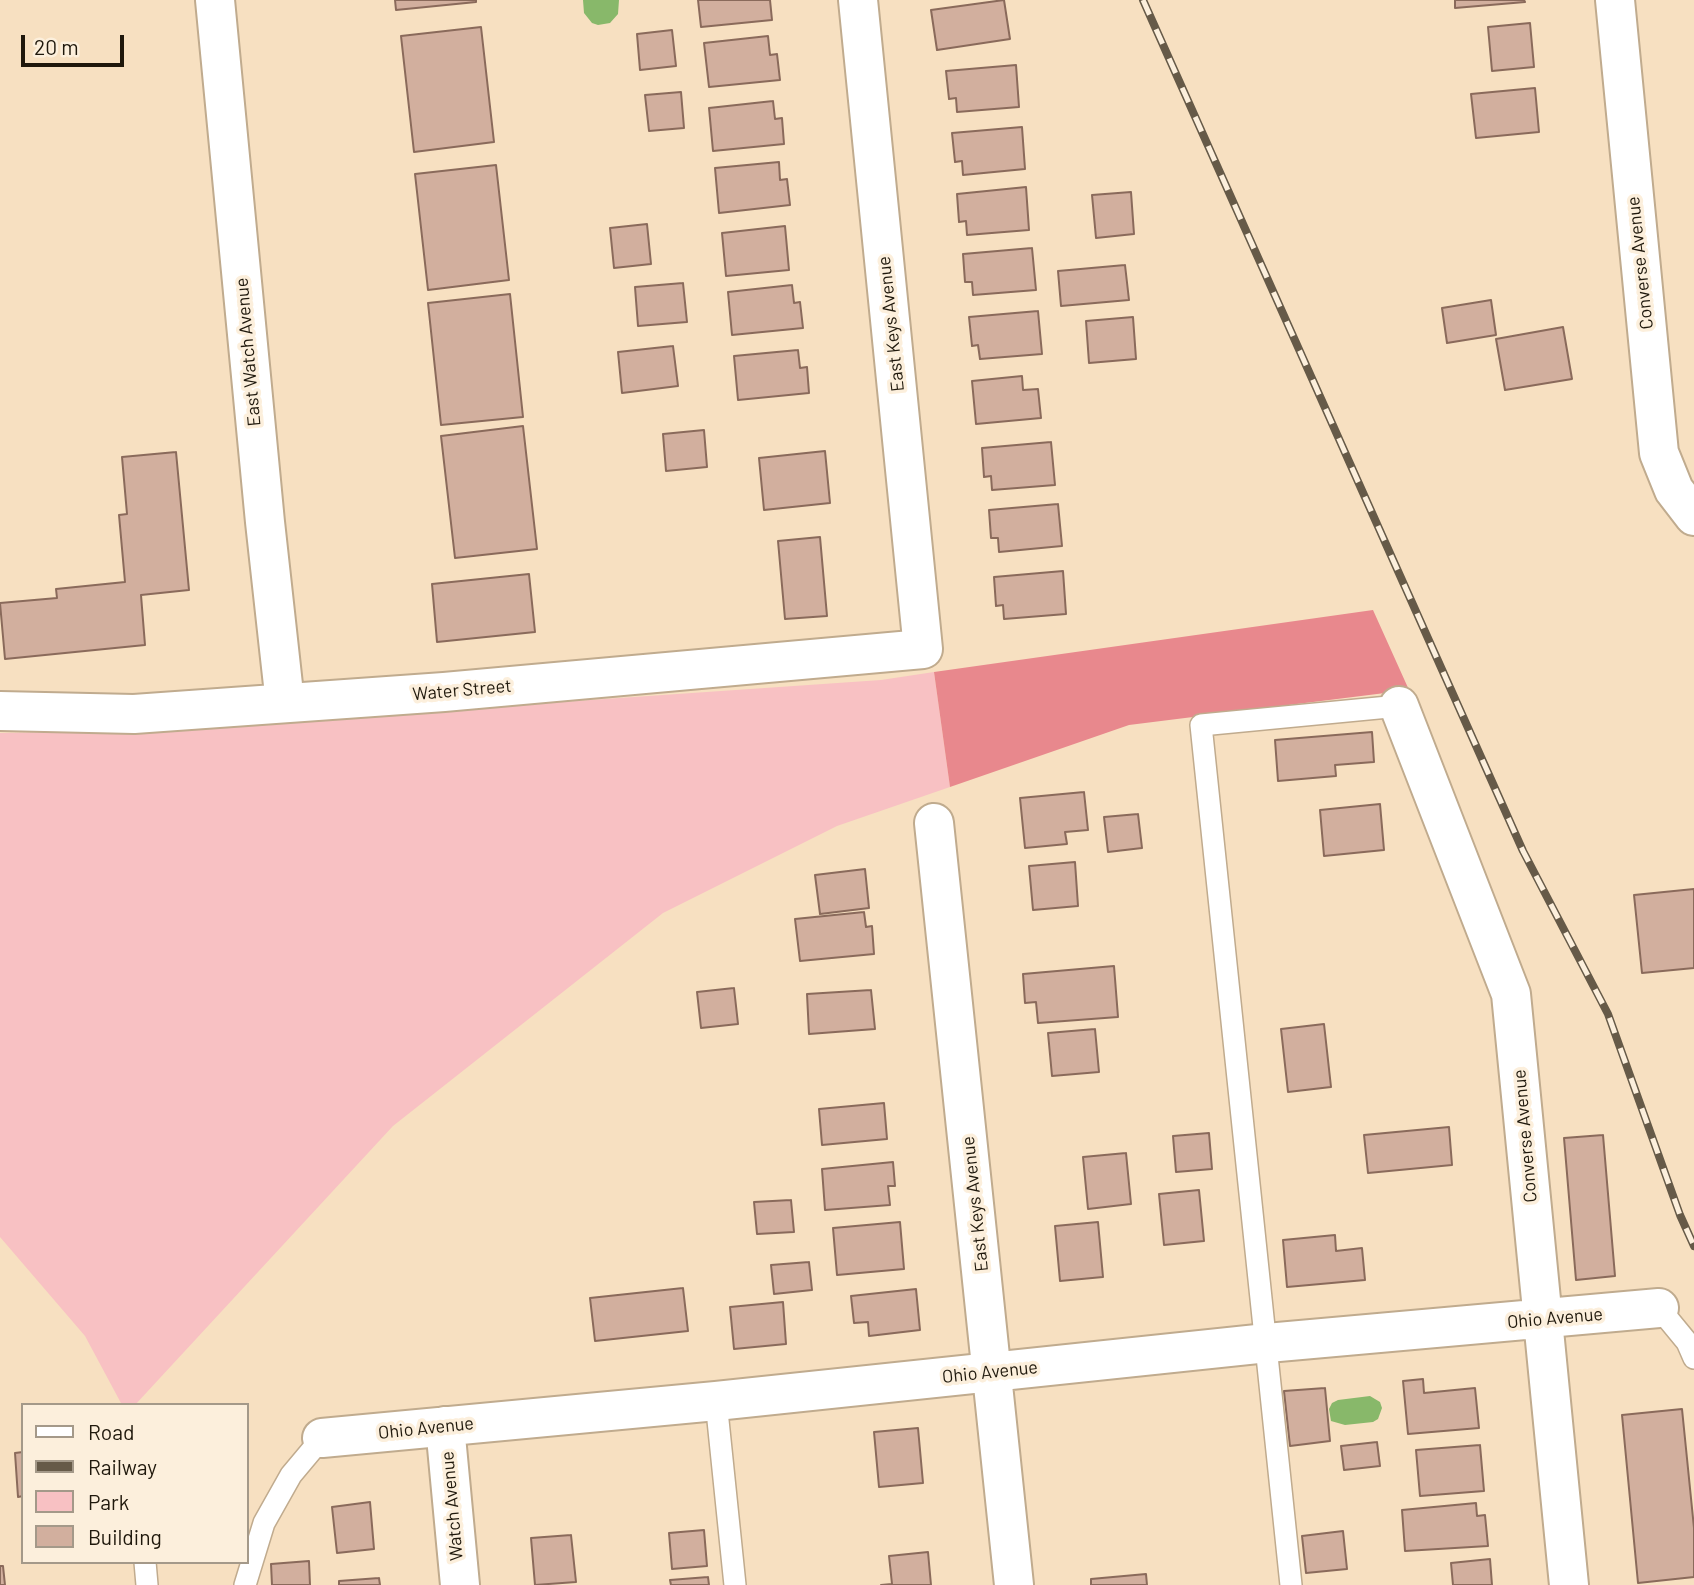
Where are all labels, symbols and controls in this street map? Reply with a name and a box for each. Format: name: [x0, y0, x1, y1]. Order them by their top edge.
scale bar: [24, 21, 128, 65]
text: 20 m: [34, 34, 79, 59]
street label: Converse Avenue: [1622, 195, 1658, 331]
street label: East Keys Avenue: [873, 255, 909, 393]
street label: East Watch Avenue: [231, 277, 265, 427]
street label: Water Street: [412, 675, 512, 705]
street label: Converse Avenue: [1508, 1068, 1542, 1204]
street label: East Keys Avenue: [957, 1135, 993, 1273]
street label: Ohio Avenue: [1506, 1303, 1604, 1333]
street label: Ohio Avenue: [941, 1356, 1039, 1388]
legend: [21, 1403, 248, 1564]
street label: Ohio Avenue: [377, 1412, 475, 1444]
text: Road: [88, 1419, 134, 1444]
street label: Watch Avenue: [436, 1450, 468, 1562]
text: Railway: [88, 1454, 157, 1479]
text: Park: [88, 1489, 129, 1514]
text: Building: [88, 1524, 162, 1549]

